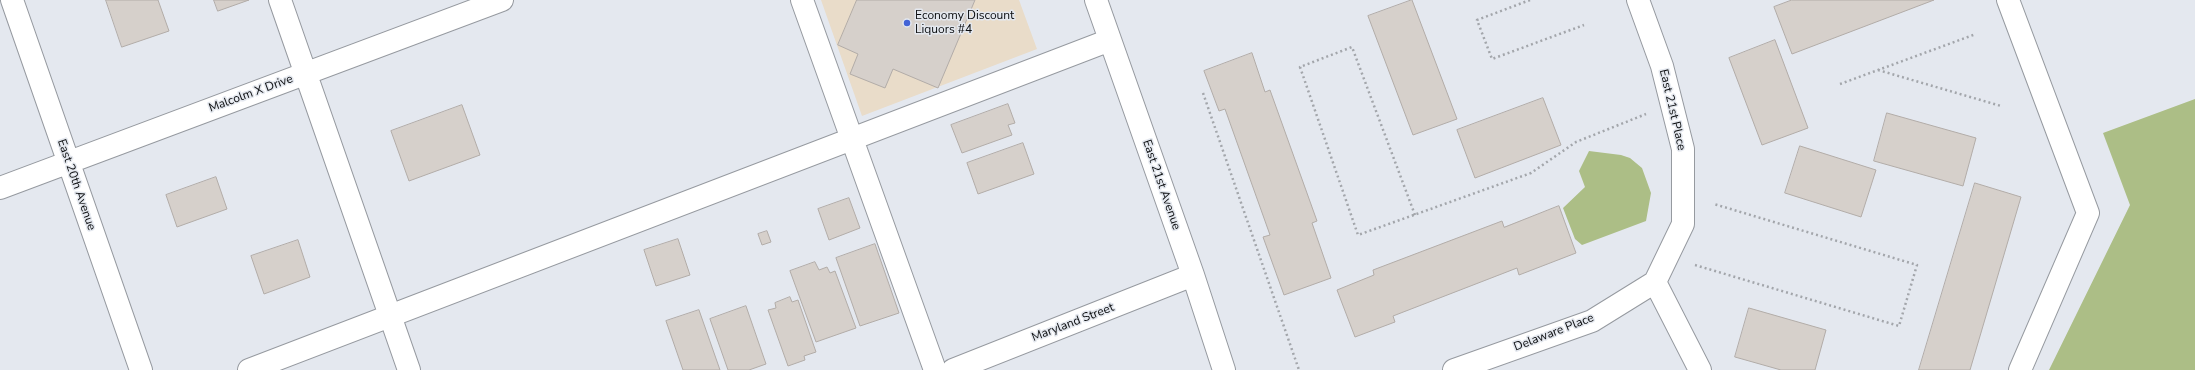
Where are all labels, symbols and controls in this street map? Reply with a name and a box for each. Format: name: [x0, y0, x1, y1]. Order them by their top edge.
place label: Economy Discount Liquors #4: [915, 9, 1014, 37]
marker: Economy Discount Liquors #4: [902, 18, 912, 28]
street label: East 21st Place: [1656, 68, 1688, 152]
street label: Malcolm X Drive: [207, 72, 295, 116]
street label: East 20th Avenue: [54, 137, 98, 233]
street label: East 21st Avenue: [1139, 138, 1183, 232]
street label: Maryland Street: [1030, 301, 1116, 345]
street label: Delaware Place: [1512, 311, 1596, 355]

